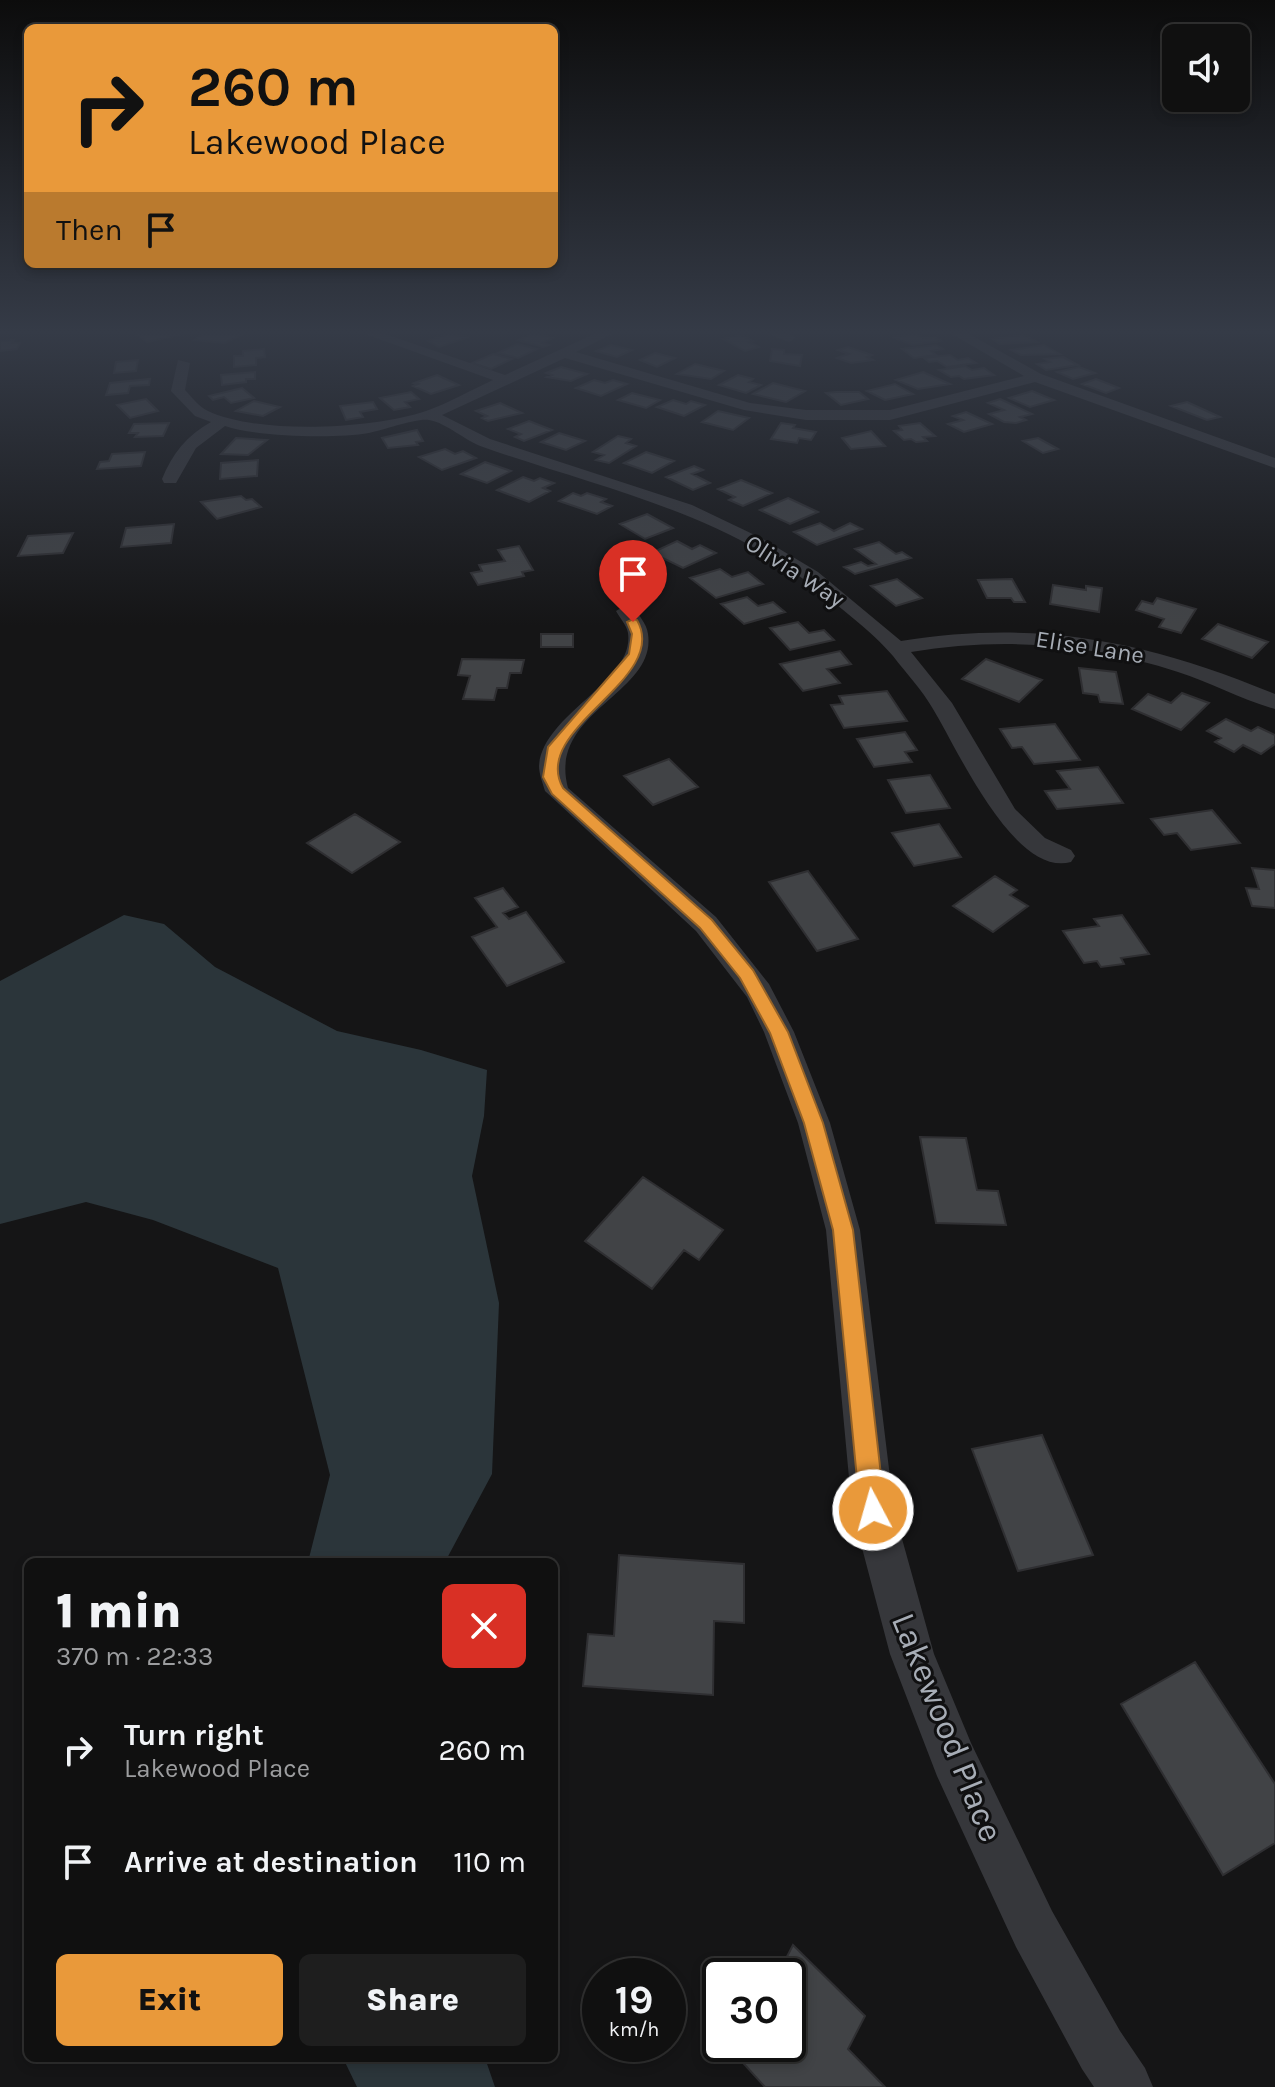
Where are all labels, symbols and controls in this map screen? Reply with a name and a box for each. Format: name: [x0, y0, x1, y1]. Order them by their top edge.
map controls: [1162, 24, 1250, 112]
button: sound: [1162, 24, 1250, 112]
text: 260 m: [188, 54, 359, 119]
icon: right: [56, 56, 160, 160]
text: Lakewood Place: [188, 121, 446, 163]
icon: arrive: [139, 208, 183, 252]
text: Then: [56, 212, 123, 248]
street label: Olivia Way: [740, 529, 850, 613]
pin: [599, 540, 667, 622]
icon: arrive: [611, 552, 655, 596]
street label: Elise Lane: [1034, 625, 1146, 669]
position arrow: [831, 1468, 915, 1552]
text: 1 min: [56, 1583, 182, 1639]
button: close: [442, 1584, 526, 1668]
street label: Lakewood Place: [883, 1607, 1011, 1848]
text: 370 m · 22:33: [56, 1641, 213, 1672]
text: Turn right: [124, 1717, 264, 1753]
icon: right: [56, 1728, 100, 1772]
text: 260 m: [438, 1732, 526, 1768]
text: Lakewood Place: [124, 1753, 310, 1784]
icon: arrive: [56, 1840, 100, 1884]
text: Arrive at destination: [124, 1844, 418, 1880]
text: 110 m: [453, 1844, 526, 1880]
button: Exit: [56, 1954, 283, 2046]
button: Share: [299, 1954, 526, 2046]
speed limit sign: 30: [702, 1958, 806, 2062]
text: 19: [615, 1976, 653, 2023]
text: km/h: [609, 2018, 659, 2041]

